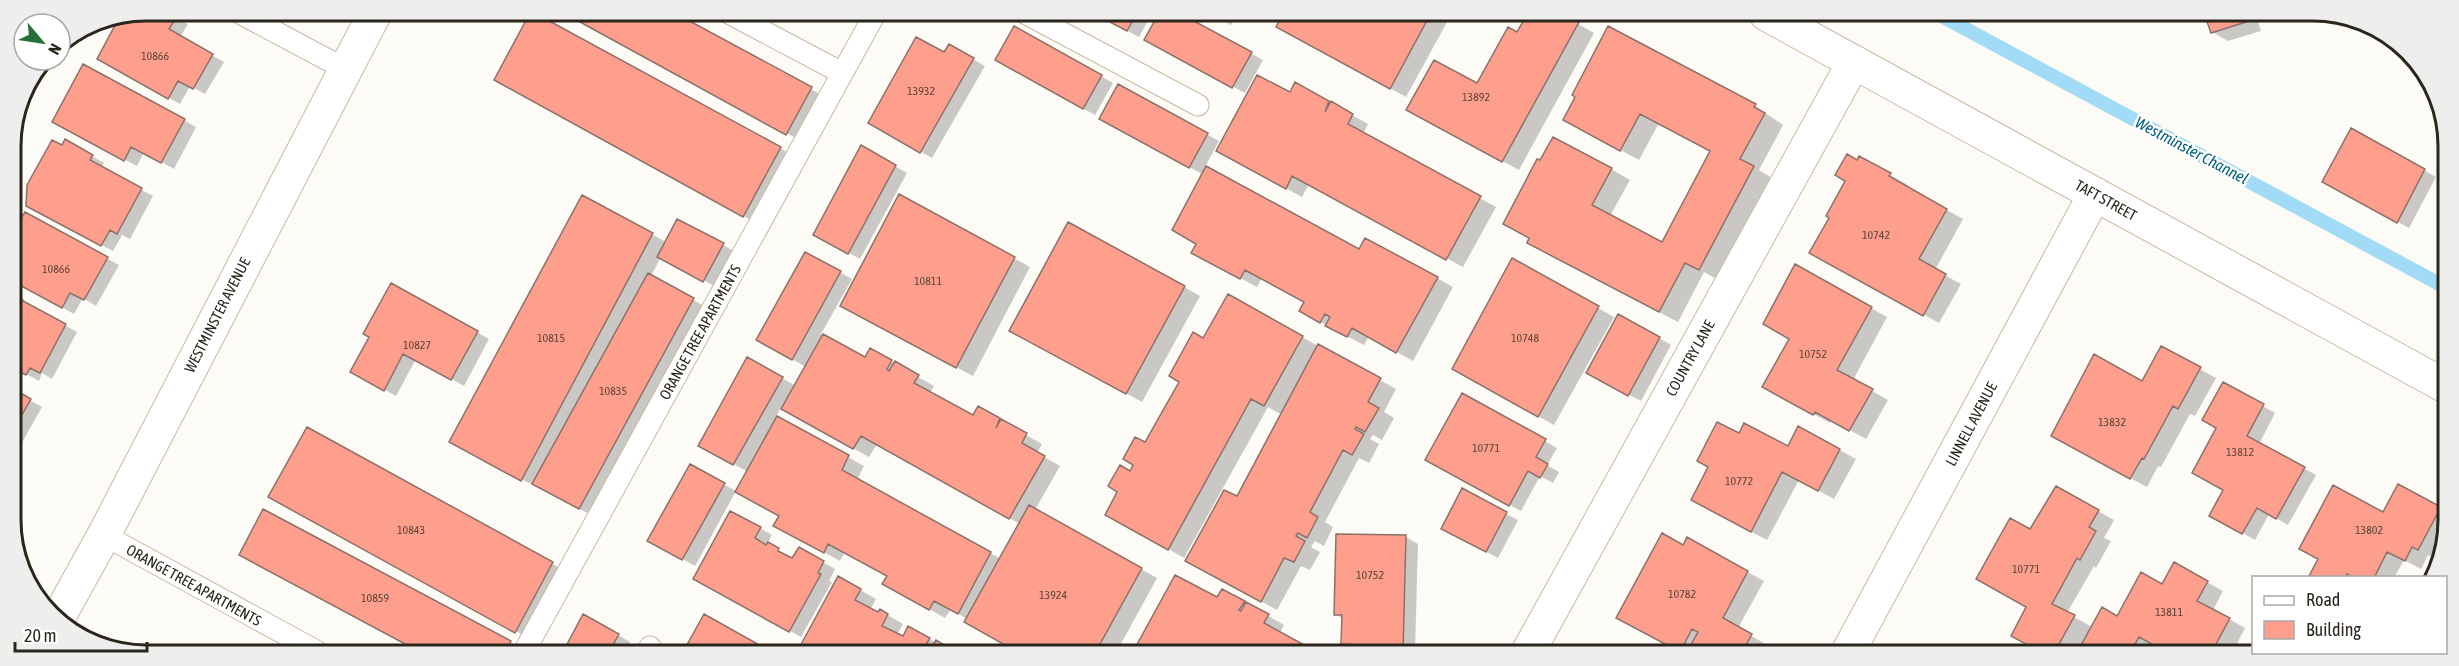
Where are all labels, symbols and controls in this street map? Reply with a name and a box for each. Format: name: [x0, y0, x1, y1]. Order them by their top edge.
north arrow: [12, 12, 72, 72]
text: N: [45, 41, 65, 58]
house number: 10866: [141, 49, 169, 63]
house number: 13932: [907, 84, 935, 98]
house number: 13892: [1462, 90, 1490, 104]
water label: Westminster Channel: [2132, 113, 2252, 187]
street label: TAFT STREET: [2072, 176, 2140, 224]
house number: 10742: [1862, 228, 1890, 242]
street label: WESTMINSTER AVENUE: [181, 254, 254, 375]
house number: 10866: [42, 262, 70, 276]
street label: ORANGE TREE APARTMENTS: [656, 262, 744, 402]
house number: 10811: [914, 274, 942, 288]
street label: COUNTRY LANE: [1662, 317, 1718, 399]
house number: 10815: [537, 331, 565, 345]
house number: 10748: [1511, 331, 1539, 345]
house number: 10827: [403, 338, 431, 352]
house number: 10752: [1799, 347, 1827, 361]
street label: LINNELL AVENUE: [1942, 379, 2000, 469]
house number: 10835: [599, 384, 627, 398]
house number: 13832: [2098, 415, 2126, 429]
house number: 10771: [1472, 441, 1500, 455]
house number: 13812: [2226, 445, 2254, 459]
house number: 10772: [1725, 474, 1753, 488]
house number: 10843: [397, 523, 425, 537]
house number: 13802: [2355, 523, 2383, 537]
street label: ORANGE TREE APARTMENTS: [124, 541, 264, 629]
house number: 10771: [2012, 562, 2040, 576]
house number: 10752: [1356, 568, 1384, 582]
legend: [2252, 576, 2447, 654]
house number: 10782: [1668, 587, 1696, 601]
house number: 13924: [1039, 588, 1067, 602]
text: Road: [2306, 589, 2340, 610]
house number: 10859: [361, 591, 389, 605]
house number: 13811: [2155, 605, 2183, 619]
scale bar: [15, 615, 147, 653]
text: Building: [2306, 619, 2361, 640]
text: 20 m: [24, 625, 56, 646]

